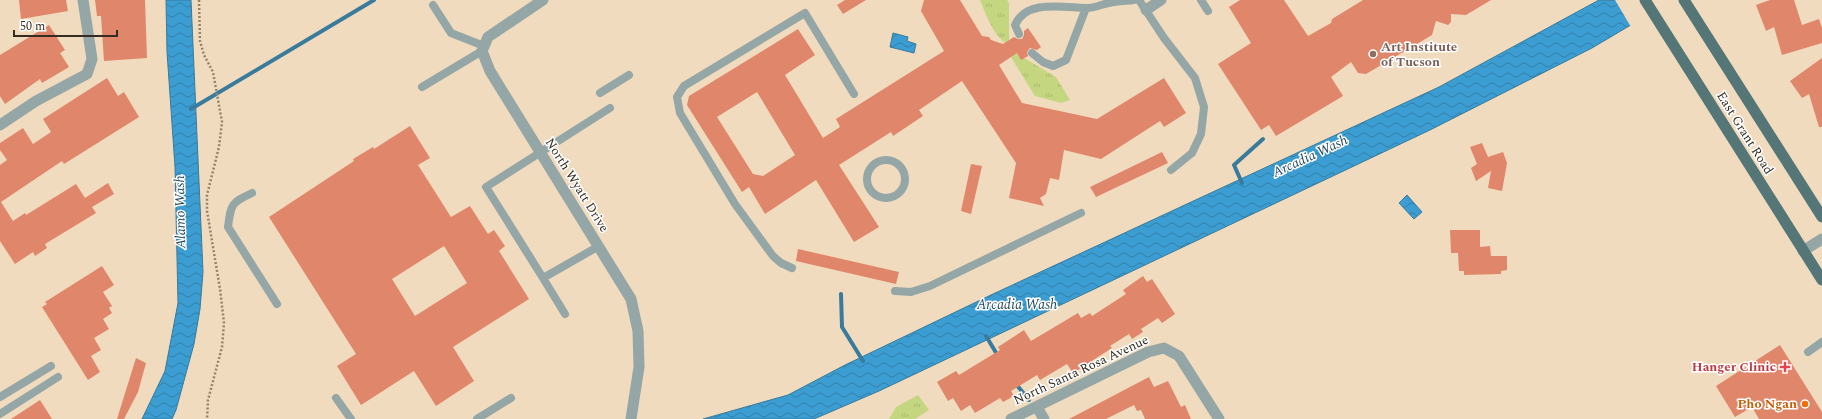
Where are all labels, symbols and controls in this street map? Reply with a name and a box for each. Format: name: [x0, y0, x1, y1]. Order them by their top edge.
scale bar: [14, 12, 117, 38]
text: 50 m: [20, 17, 45, 36]
place label: Art Institute of Tucson: [1381, 37, 1457, 72]
marker: Art Institute of Tucson: [1368, 49, 1378, 59]
street label: East Grant Road: [1711, 88, 1779, 178]
water label: Arcadia Wash: [1268, 129, 1351, 183]
street label: North Wyatt Drive: [540, 134, 614, 236]
water label: Alamo Wash: [169, 175, 191, 250]
water label: Arcadia Wash: [976, 294, 1057, 315]
street label: North Santa Rosa Avenue: [1010, 330, 1152, 410]
place label: Hanger Clinic: [1692, 357, 1776, 377]
marker: Hanger Clinic: [1779, 361, 1791, 373]
place label: Pho Ngan: [1737, 394, 1797, 414]
marker: Pho Ngan: [1800, 399, 1810, 409]

